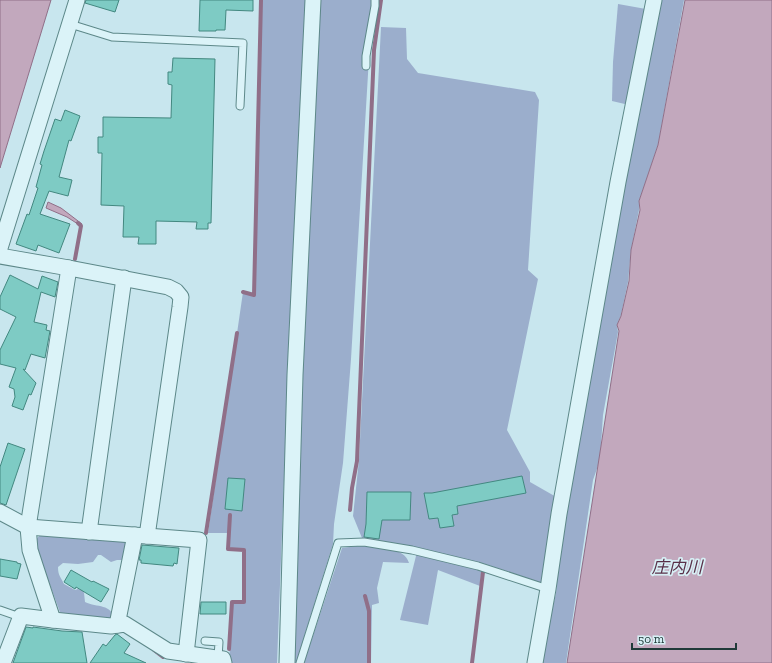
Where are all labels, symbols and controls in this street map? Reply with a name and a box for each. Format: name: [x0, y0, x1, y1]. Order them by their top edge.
water label: 庄内川: [652, 557, 704, 577]
scale bar: [632, 625, 736, 651]
text: 50 m: [638, 632, 665, 646]

